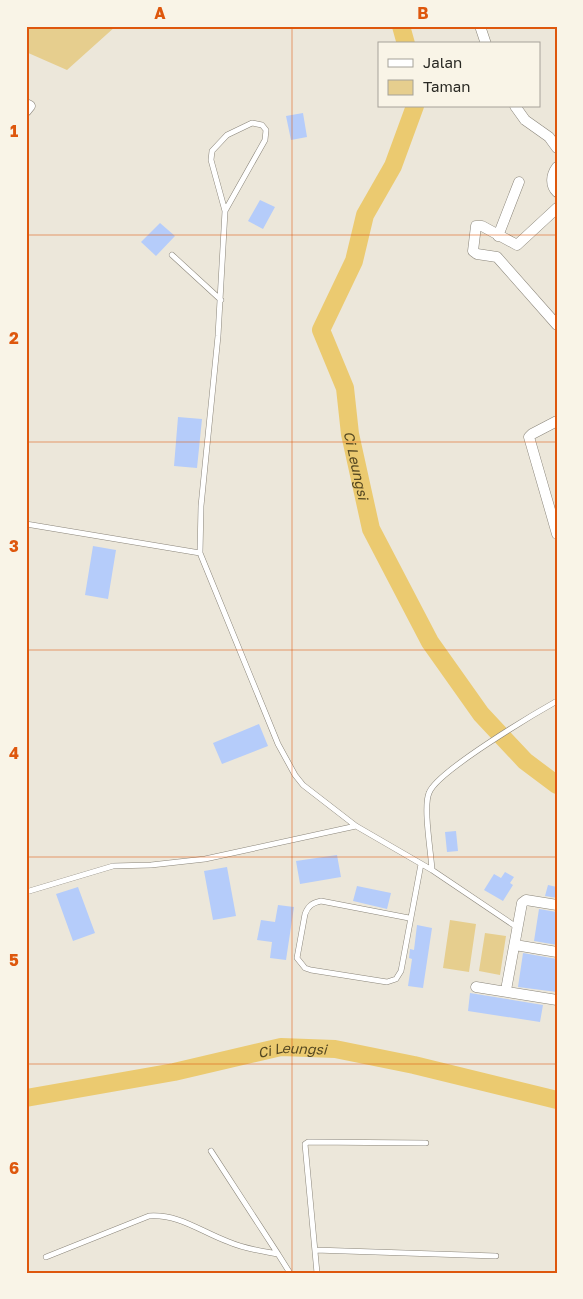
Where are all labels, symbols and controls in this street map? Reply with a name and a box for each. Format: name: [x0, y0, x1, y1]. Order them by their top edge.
text: A: [154, 3, 166, 23]
text: B: [417, 3, 429, 23]
legend: [378, 42, 540, 108]
text: Jalan: [423, 53, 462, 71]
text: Taman: [423, 77, 470, 95]
text: 1: [10, 121, 18, 141]
text: 2: [9, 328, 19, 348]
water label: Ci Leungsi: [341, 429, 373, 503]
text: 3: [9, 536, 19, 556]
text: 4: [9, 743, 19, 763]
text: 5: [9, 950, 19, 970]
water label: Ci Leungsi: [256, 1039, 329, 1061]
text: 6: [9, 1158, 19, 1178]

